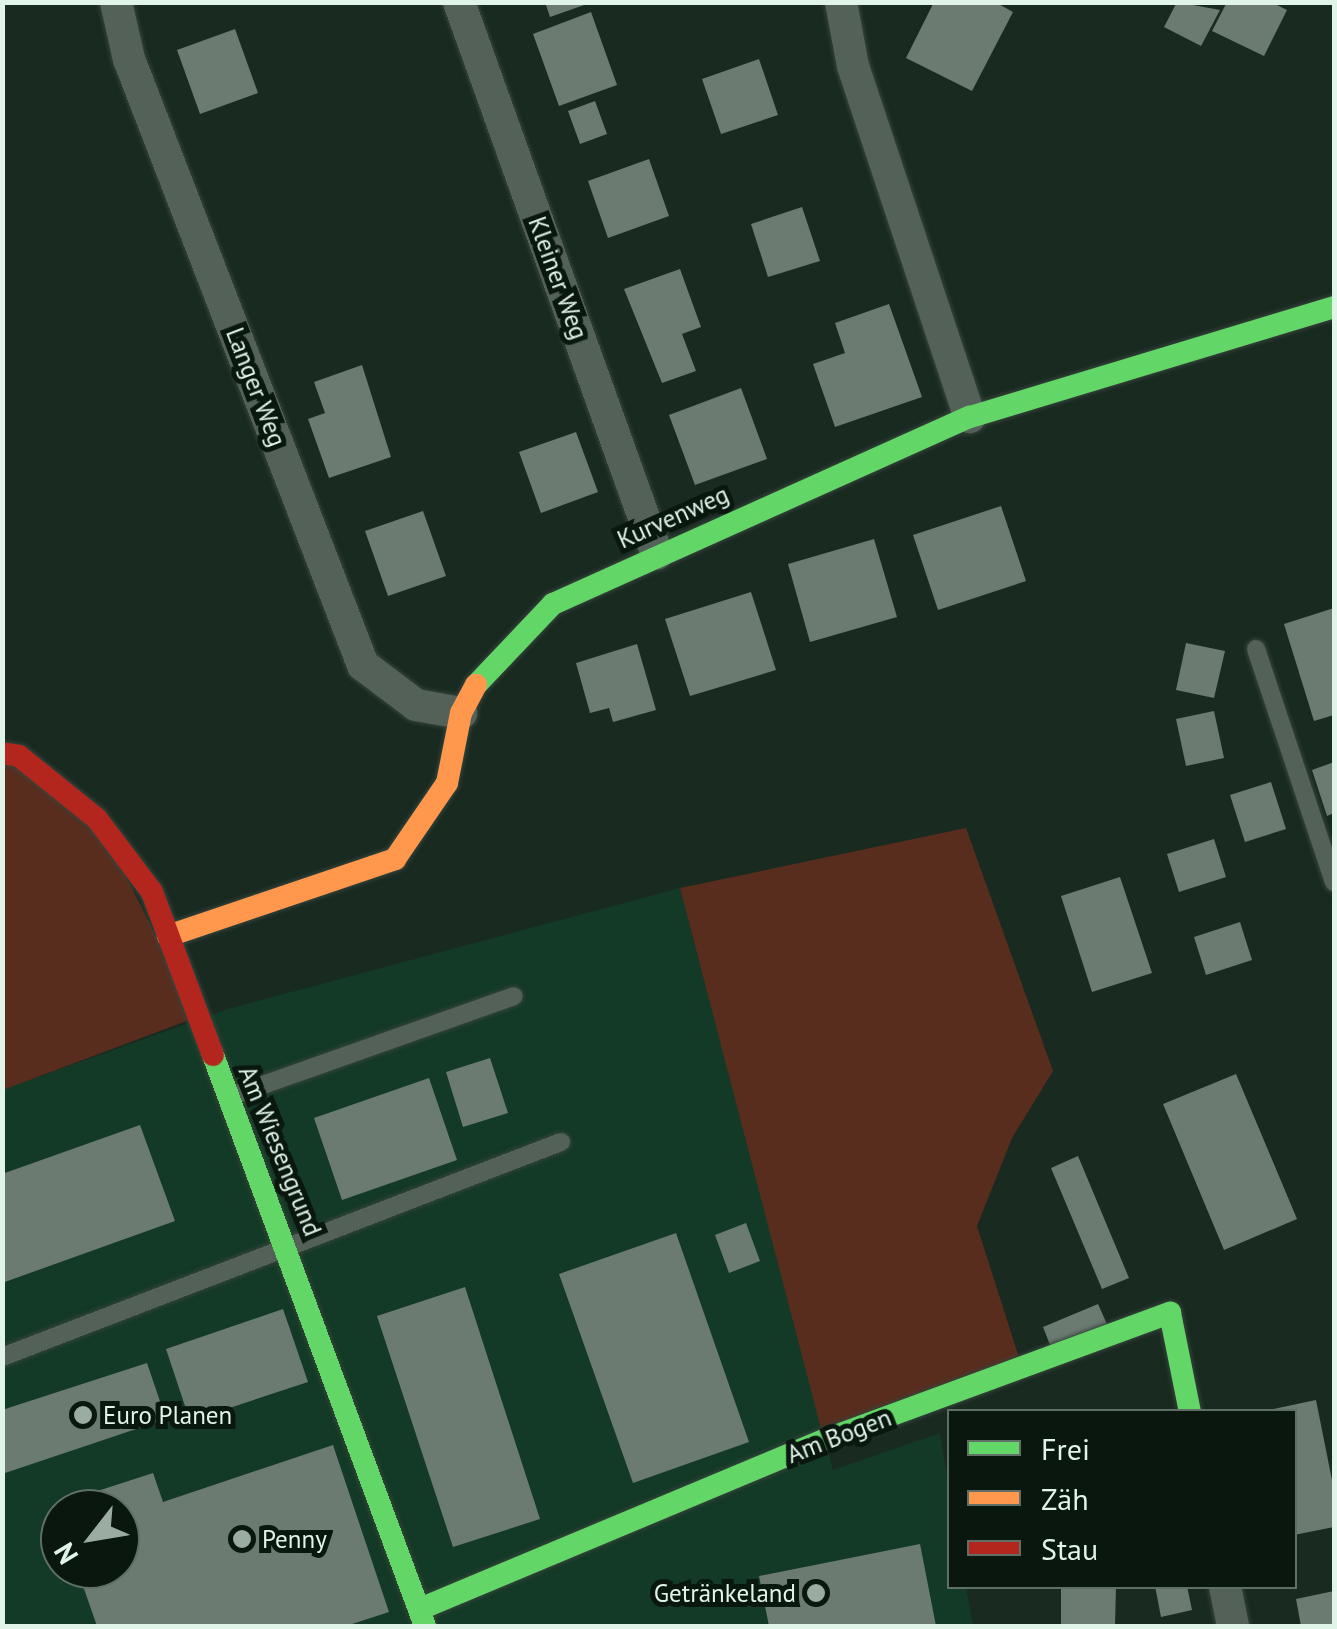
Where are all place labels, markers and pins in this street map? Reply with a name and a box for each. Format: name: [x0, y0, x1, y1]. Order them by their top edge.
place label: Euro Planen: [103, 1400, 232, 1430]
marker: Euro Planen: [72, 1404, 94, 1426]
place label: Penny: [262, 1524, 327, 1554]
marker: Penny: [231, 1528, 253, 1550]
place label: Getränkeland: [654, 1578, 796, 1608]
marker: Getränkeland: [805, 1582, 827, 1604]

